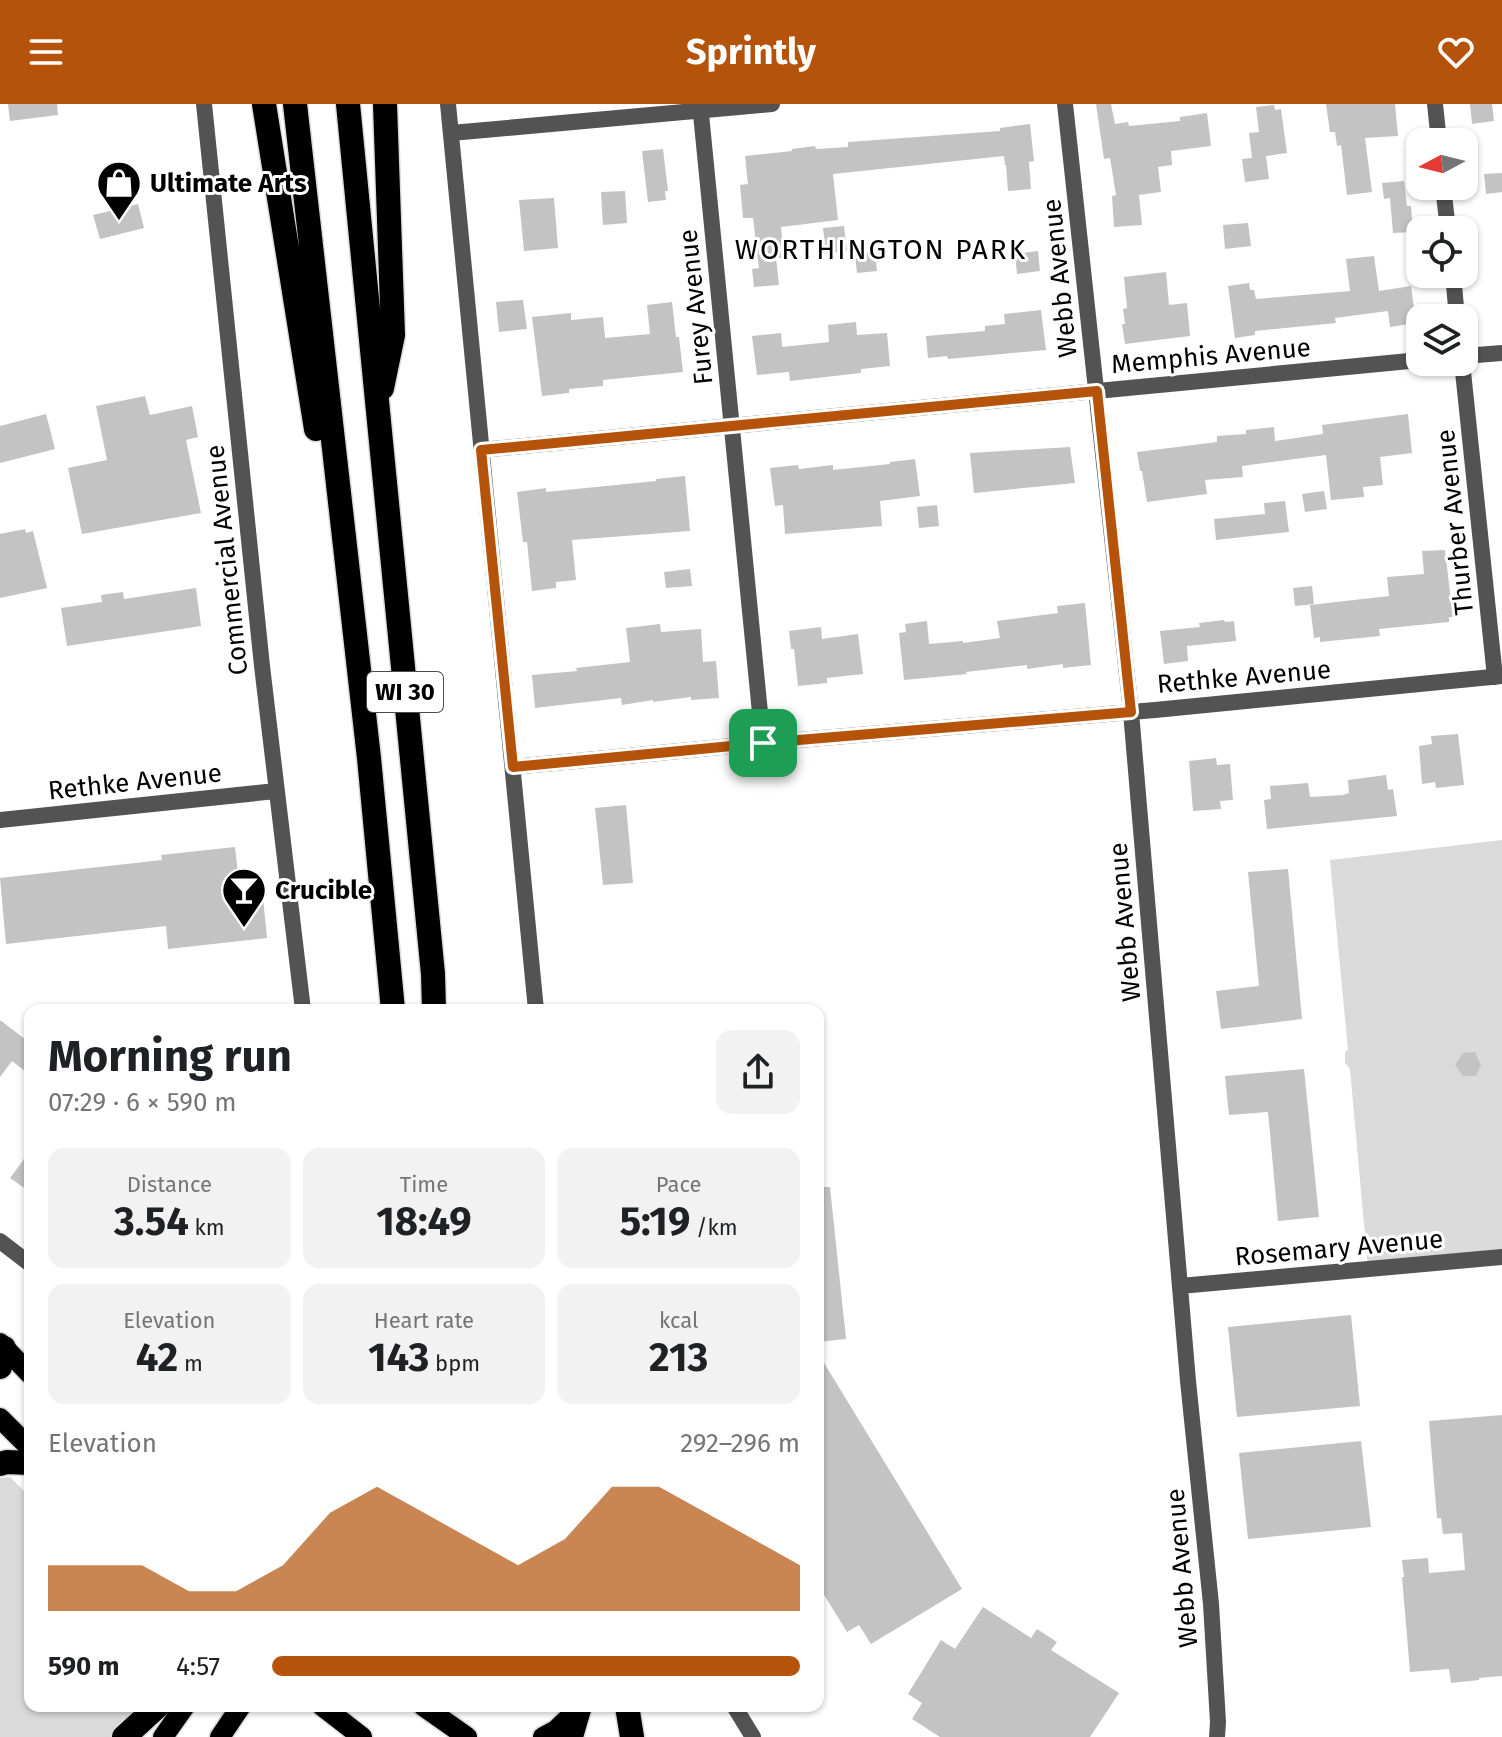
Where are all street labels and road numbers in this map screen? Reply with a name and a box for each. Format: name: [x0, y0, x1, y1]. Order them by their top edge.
street label: Webb Avenue: [1036, 197, 1084, 359]
street label: Furey Avenue: [672, 228, 720, 386]
street label: Memphis Avenue: [1110, 332, 1312, 380]
street label: Thurber Avenue: [1430, 428, 1480, 616]
street label: Commercial Avenue: [199, 443, 255, 677]
street label: Rethke Avenue: [1156, 654, 1332, 700]
road number: WI 30: [367, 672, 443, 712]
street label: Rethke Avenue: [47, 757, 223, 807]
street label: Webb Avenue: [1103, 841, 1147, 1003]
street label: Rosemary Avenue: [1233, 1223, 1445, 1273]
street label: Webb Avenue: [1160, 1487, 1204, 1649]

